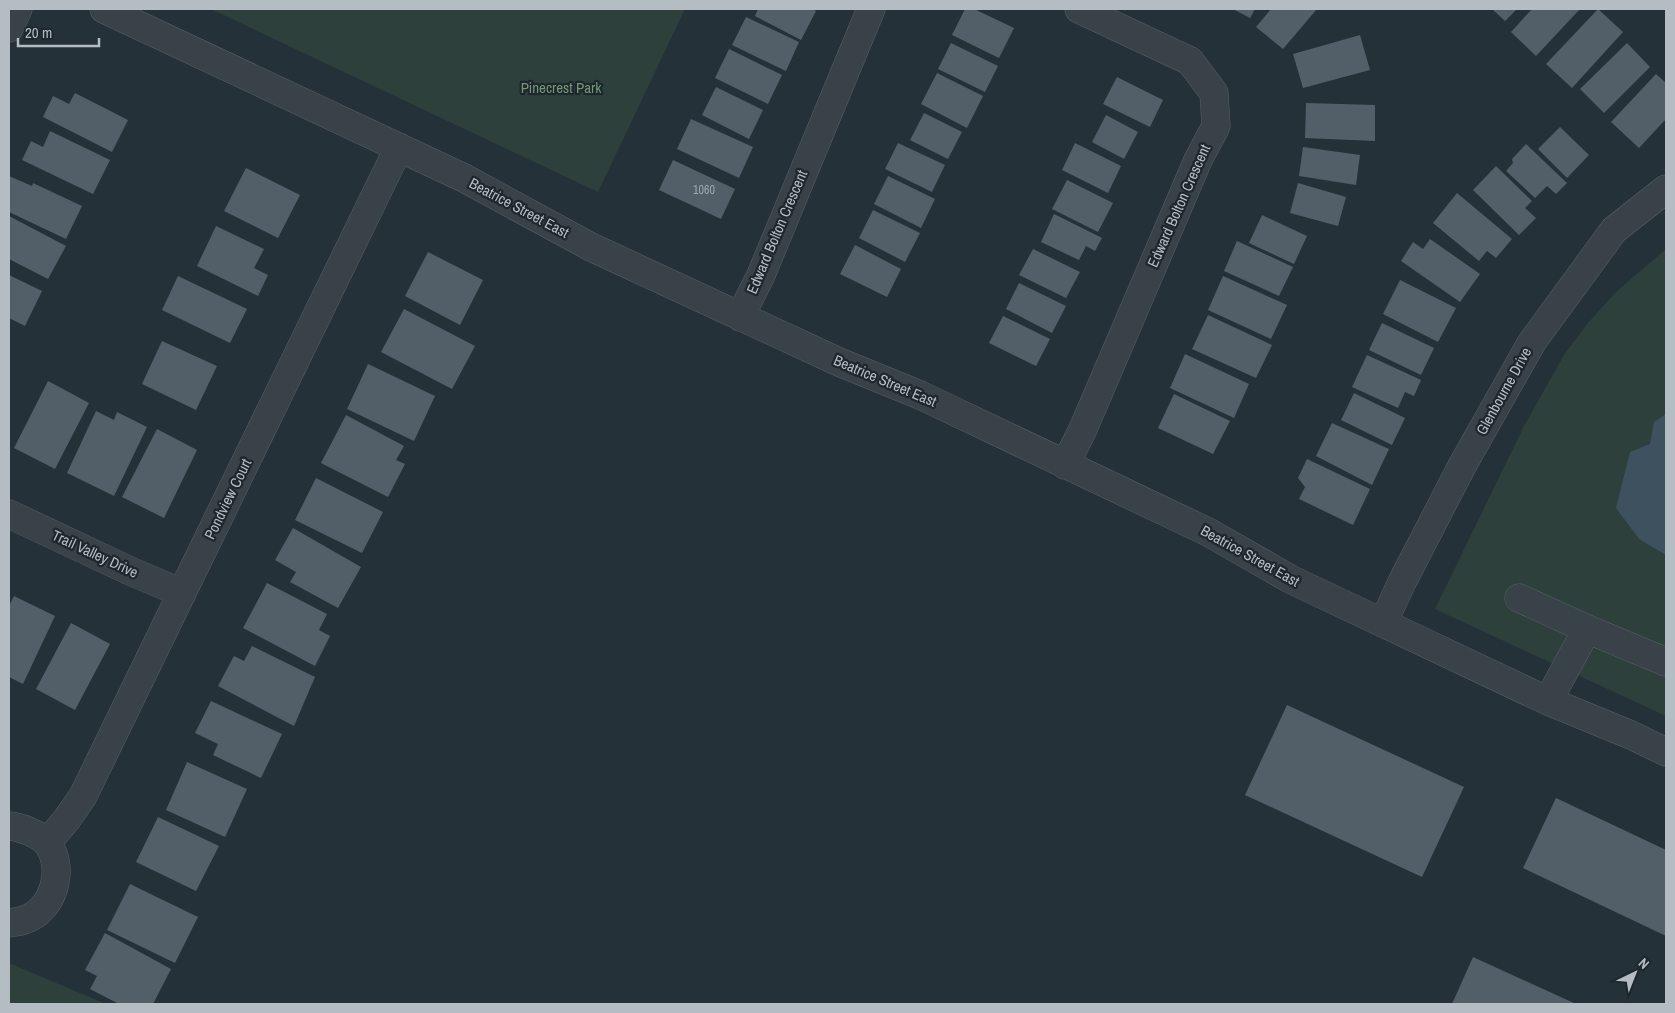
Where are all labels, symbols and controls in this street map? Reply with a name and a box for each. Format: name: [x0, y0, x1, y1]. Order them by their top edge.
scale bar: [18, 15, 99, 47]
text: 20 m: [25, 22, 52, 43]
park label: Pinecrest Park: [521, 77, 602, 98]
street label: Edward Bolton Crescent: [1142, 140, 1215, 271]
street label: Edward Bolton Crescent: [741, 166, 812, 297]
street label: Beatrice Street East: [466, 172, 573, 243]
house number: 1060: [693, 182, 715, 198]
street label: Glenbourne Drive: [1471, 343, 1536, 438]
street label: Beatrice Street East: [830, 349, 940, 412]
street label: Pondview Court: [199, 454, 256, 543]
street label: Beatrice Street East: [1197, 520, 1304, 592]
street label: Trail Valley Drive: [49, 524, 142, 583]
north arrow: [1610, 948, 1660, 998]
text: N: [1635, 954, 1653, 973]

